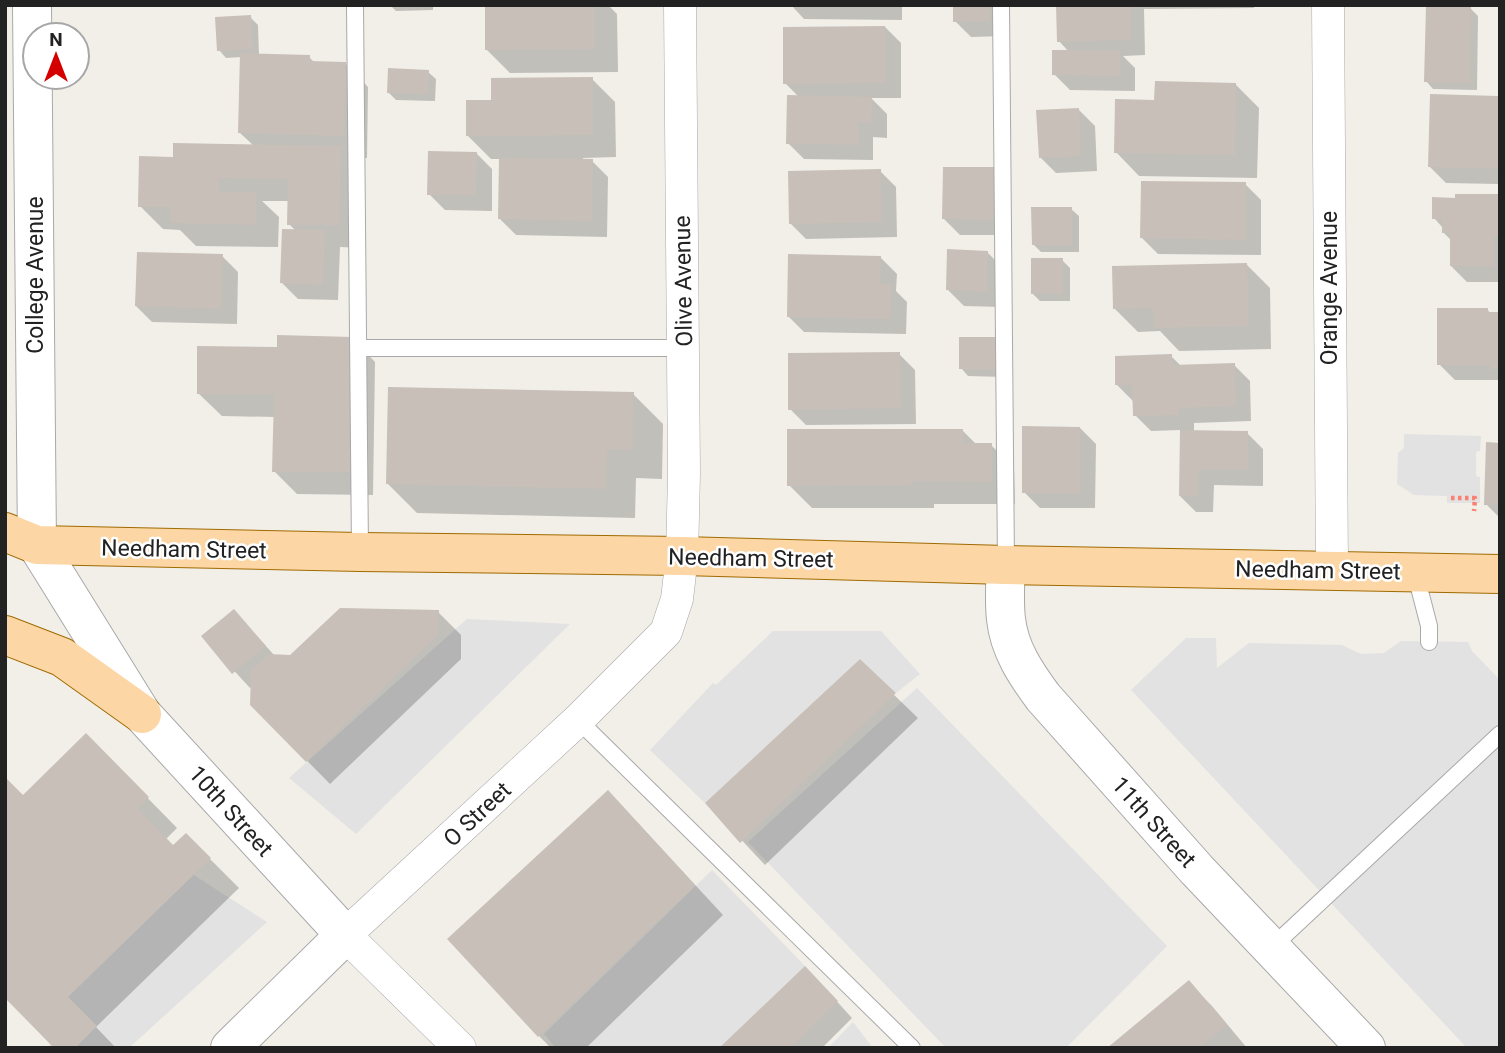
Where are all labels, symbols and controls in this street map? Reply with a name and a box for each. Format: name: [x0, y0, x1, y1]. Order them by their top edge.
north arrow: [21, 21, 91, 91]
text: N: [49, 28, 63, 51]
street label: College Avenue: [22, 196, 49, 354]
street label: Orange Avenue: [1316, 211, 1343, 365]
street label: Olive Avenue: [669, 215, 698, 347]
street label: Needham Street: [101, 535, 267, 564]
street label: Needham Street: [668, 544, 834, 573]
street label: Needham Street: [1235, 556, 1401, 585]
street label: 10th Street: [183, 761, 278, 862]
street label: 11th Street: [1106, 772, 1201, 873]
street label: O Street: [438, 776, 517, 852]

